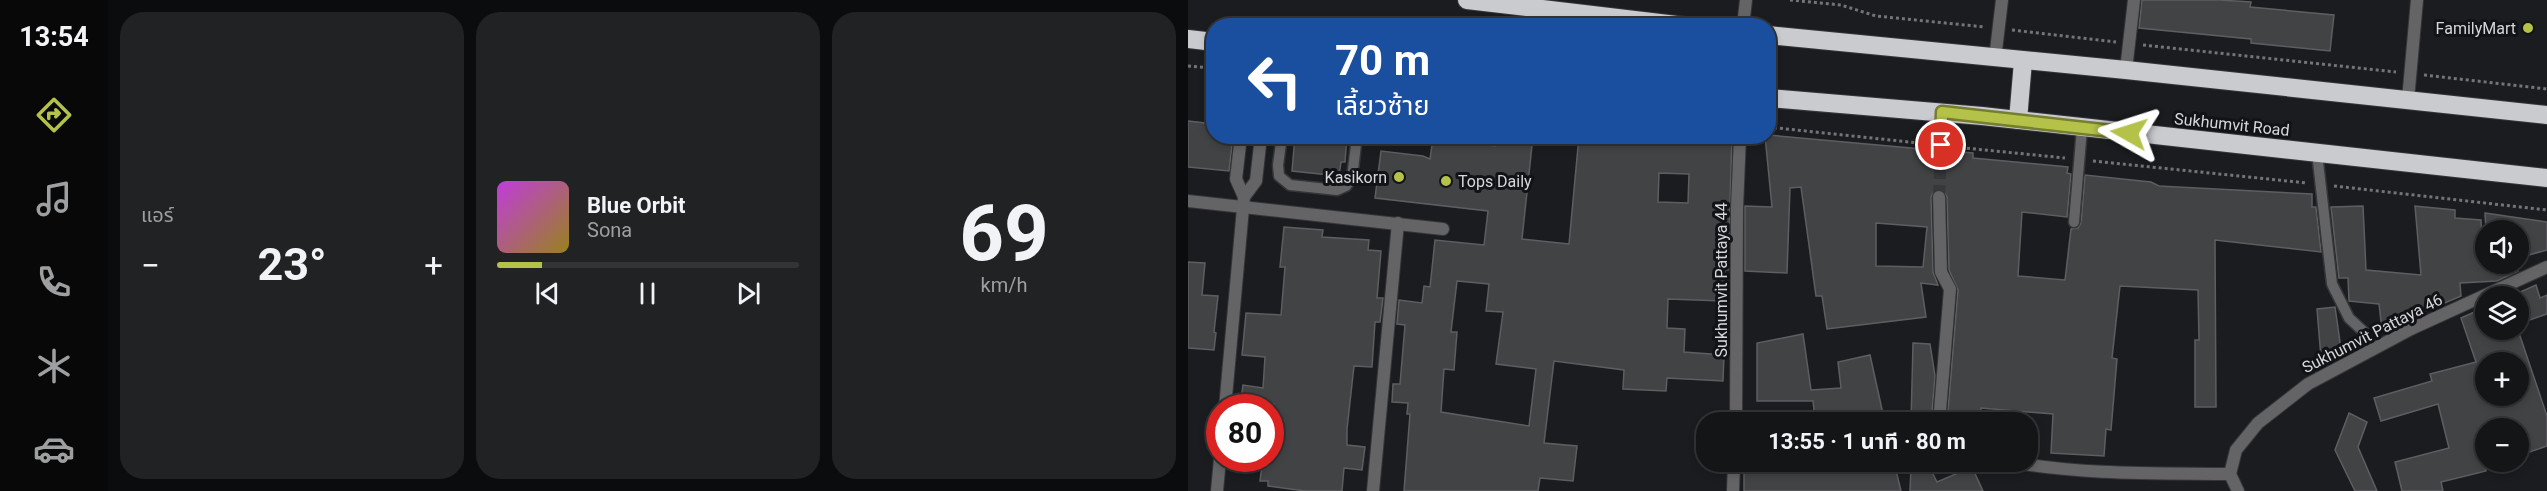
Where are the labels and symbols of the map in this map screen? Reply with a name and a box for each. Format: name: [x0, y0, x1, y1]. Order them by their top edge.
place label: FamilyMart: [2436, 19, 2516, 38]
marker: FamilyMart: [2521, 21, 2535, 35]
position arrow: [2097, 101, 2161, 165]
street label: Sukhumvit Road: [2173, 109, 2290, 140]
pin: [1915, 119, 1966, 170]
place label: Kasikorn: [1325, 168, 1387, 187]
marker: Kasikorn: [1392, 170, 1406, 184]
place label: Tops Daily: [1458, 172, 1532, 191]
marker: Tops Daily: [1439, 174, 1453, 188]
street label: Sukhumvit Pattaya 44: [1712, 203, 1731, 357]
street label: Sukhumvit Pattaya 46: [2299, 290, 2446, 377]
speed limit sign: 80: [1206, 394, 1284, 472]

